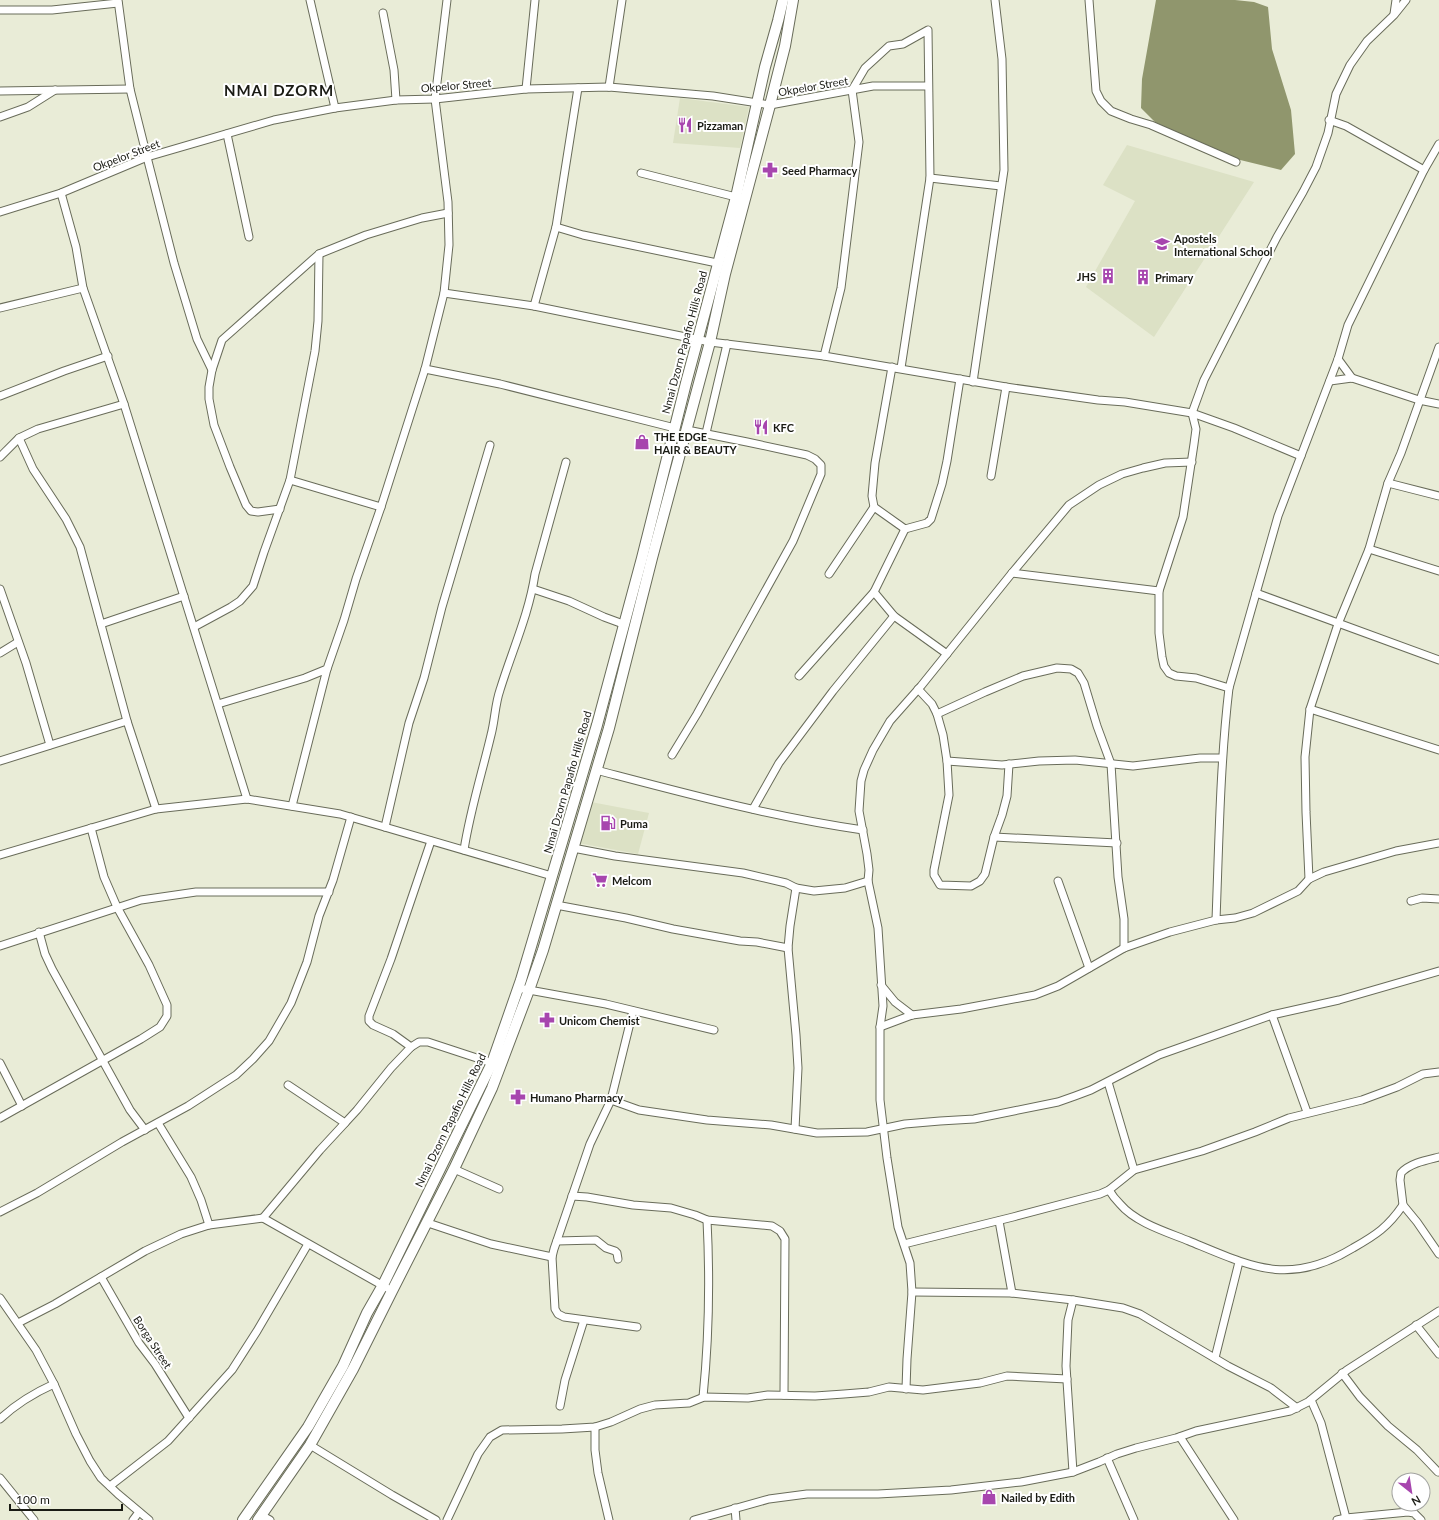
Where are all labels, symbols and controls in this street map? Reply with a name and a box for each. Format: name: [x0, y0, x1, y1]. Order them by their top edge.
street label: Okpelor Street: [777, 73, 849, 99]
street label: Okpelor Street: [420, 75, 492, 95]
district label: NMAI DZORM: [224, 81, 334, 99]
restaurant icon: Pizzaman: [676, 116, 694, 134]
place label: Pizzaman: [697, 119, 743, 132]
street label: Okpelor Street: [91, 136, 161, 174]
pharmacy icon: Seed Pharmacy: [761, 161, 779, 179]
place label: Seed Pharmacy: [782, 164, 857, 177]
place label: Apostels International School: [1173, 232, 1273, 258]
school or university icon: Apostels International School: [1153, 235, 1171, 253]
building icon: JHS: [1099, 267, 1117, 285]
building icon: Primary: [1134, 268, 1152, 286]
street label: Nmai Dzorn Papafio Hills Road: [659, 269, 709, 415]
place label: JHS: [1077, 270, 1096, 283]
place label: Primary: [1155, 271, 1194, 284]
restaurant icon: KFC: [752, 418, 770, 436]
place label: KFC: [773, 421, 795, 434]
place label: THE EDGE HAIR & BEAUTY: [654, 430, 738, 456]
shop icon: THE EDGE HAIR & BEAUTY: [633, 433, 651, 451]
street label: Nmai Dzorn Papafio Hills Road: [540, 709, 594, 855]
fuel station icon: Puma: [599, 814, 617, 832]
place label: Puma: [620, 817, 648, 830]
supermarket icon: Melcom: [591, 871, 609, 889]
place label: Melcom: [612, 874, 652, 887]
pharmacy icon: Unicom Chemist: [538, 1011, 556, 1029]
place label: Unicom Chemist: [559, 1014, 641, 1027]
street label: Nmai Dzorn Papafio Hills Road: [412, 1051, 488, 1189]
pharmacy icon: Humano Pharmacy: [509, 1088, 527, 1106]
place label: Humano Pharmacy: [530, 1091, 623, 1104]
street label: Borga Street: [131, 1313, 175, 1371]
north arrow: [1391, 1472, 1431, 1512]
scale bar: [10, 1486, 122, 1512]
shop icon: Nailed by Edith: [980, 1488, 998, 1506]
place label: Nailed by Edith: [1001, 1491, 1075, 1504]
text: 100 m: [16, 1492, 50, 1507]
text: N: [1409, 1493, 1423, 1509]

